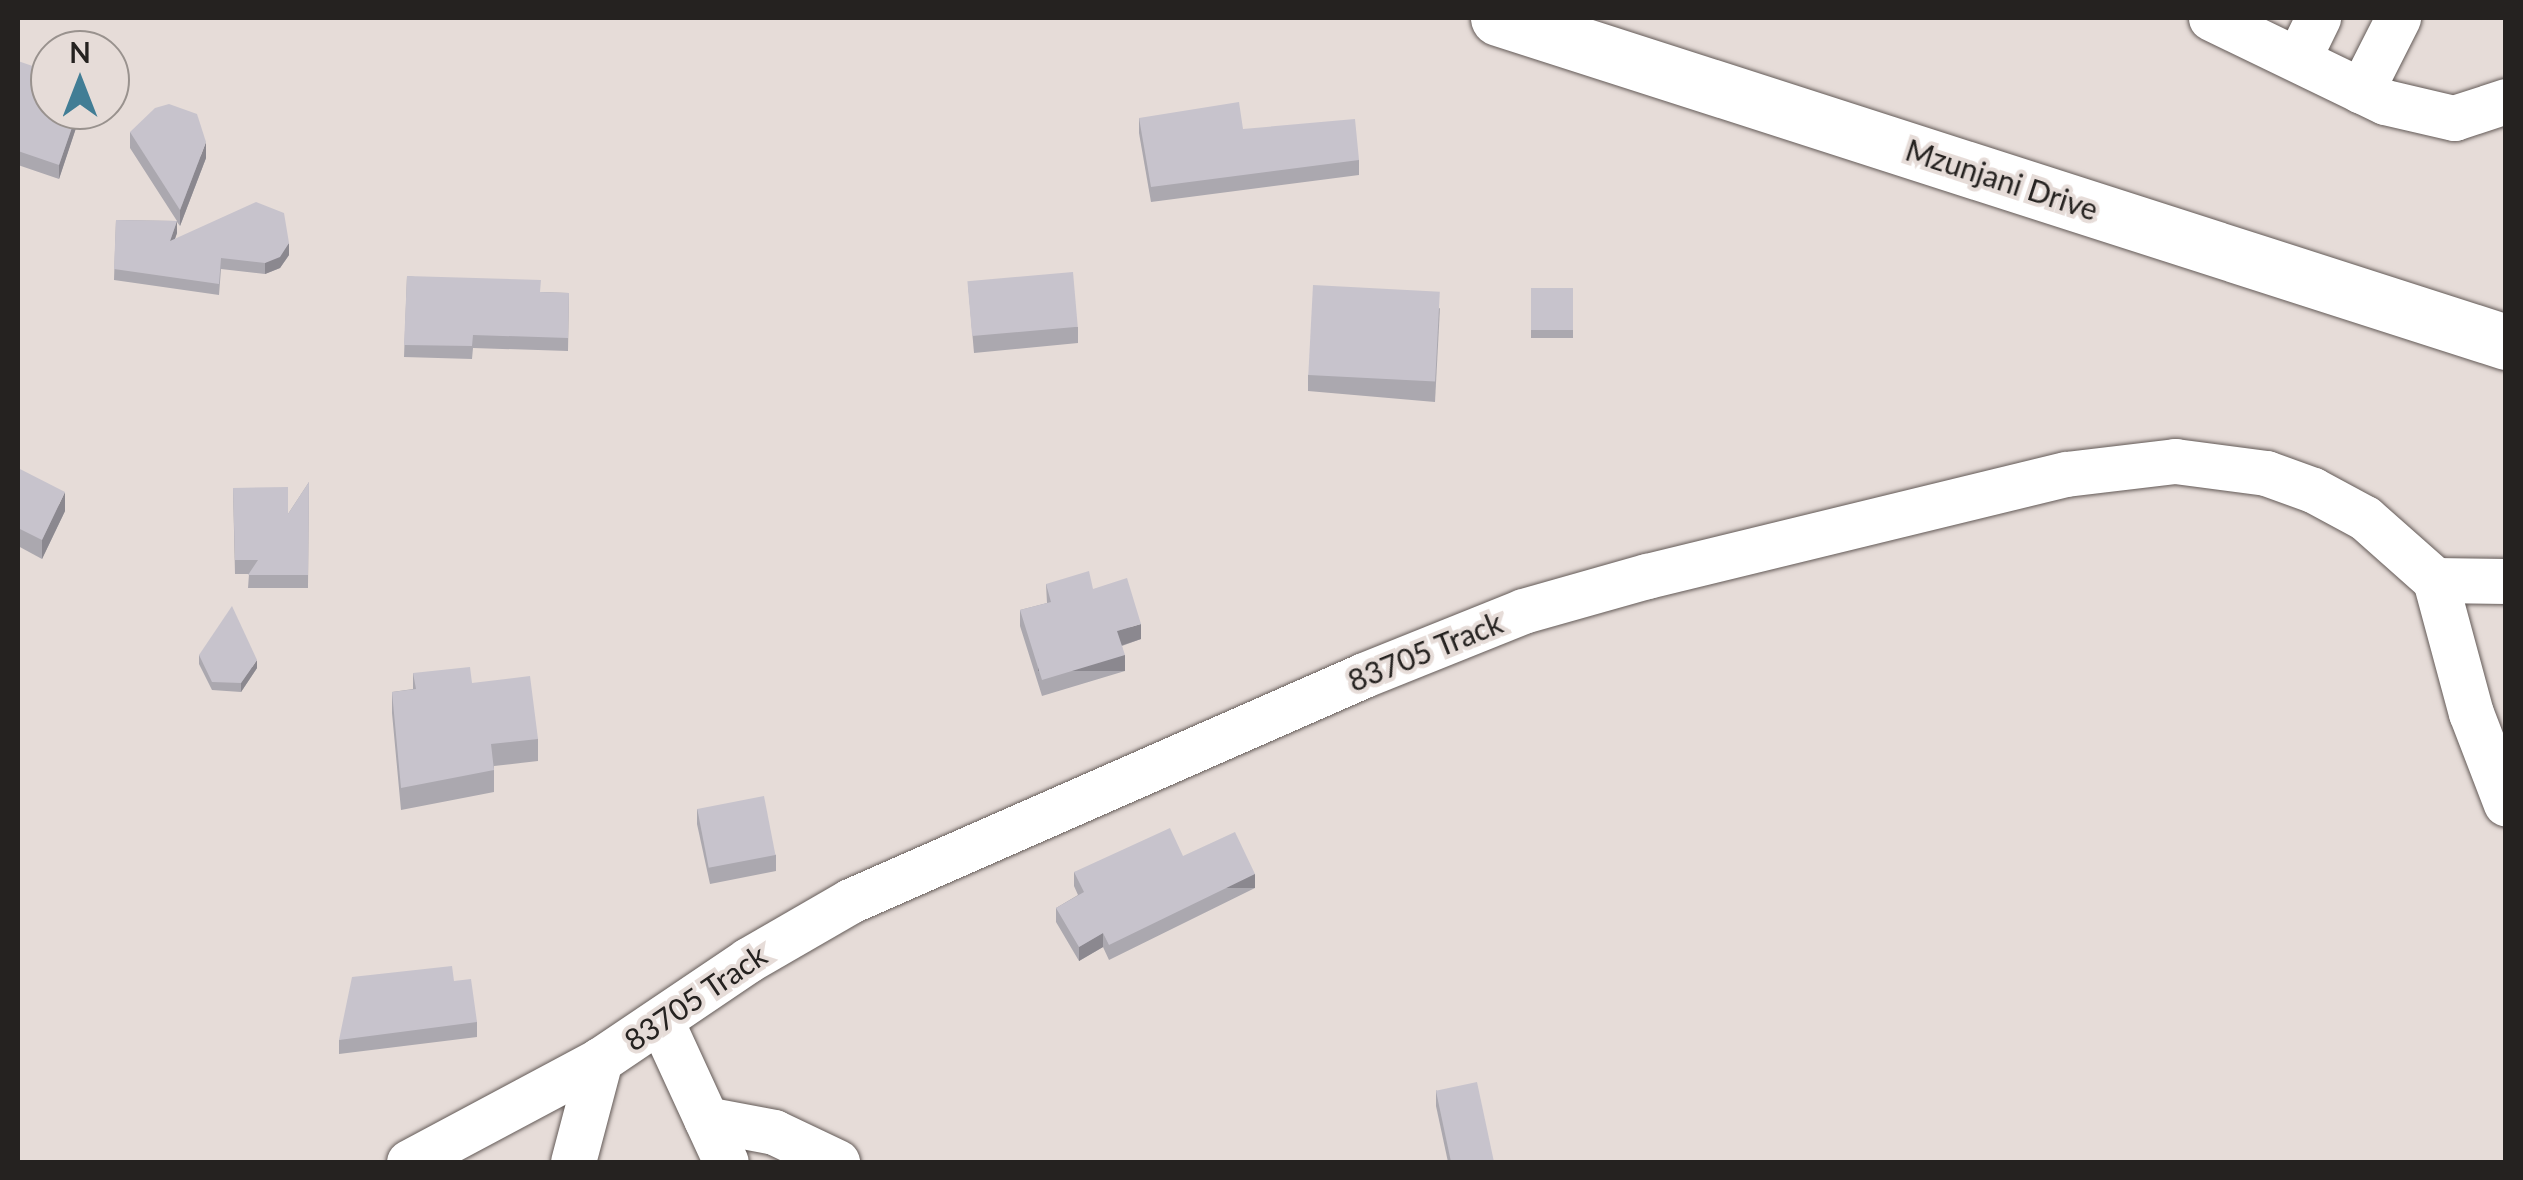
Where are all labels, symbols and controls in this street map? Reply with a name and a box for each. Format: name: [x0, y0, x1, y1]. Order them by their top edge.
north arrow: [30, 30, 130, 130]
text: N: [69, 35, 91, 69]
street label: Mzunjani Drive: [1901, 131, 2103, 227]
street label: 83705 Track: [1342, 604, 1508, 698]
street label: 83705 Track: [617, 936, 773, 1058]

